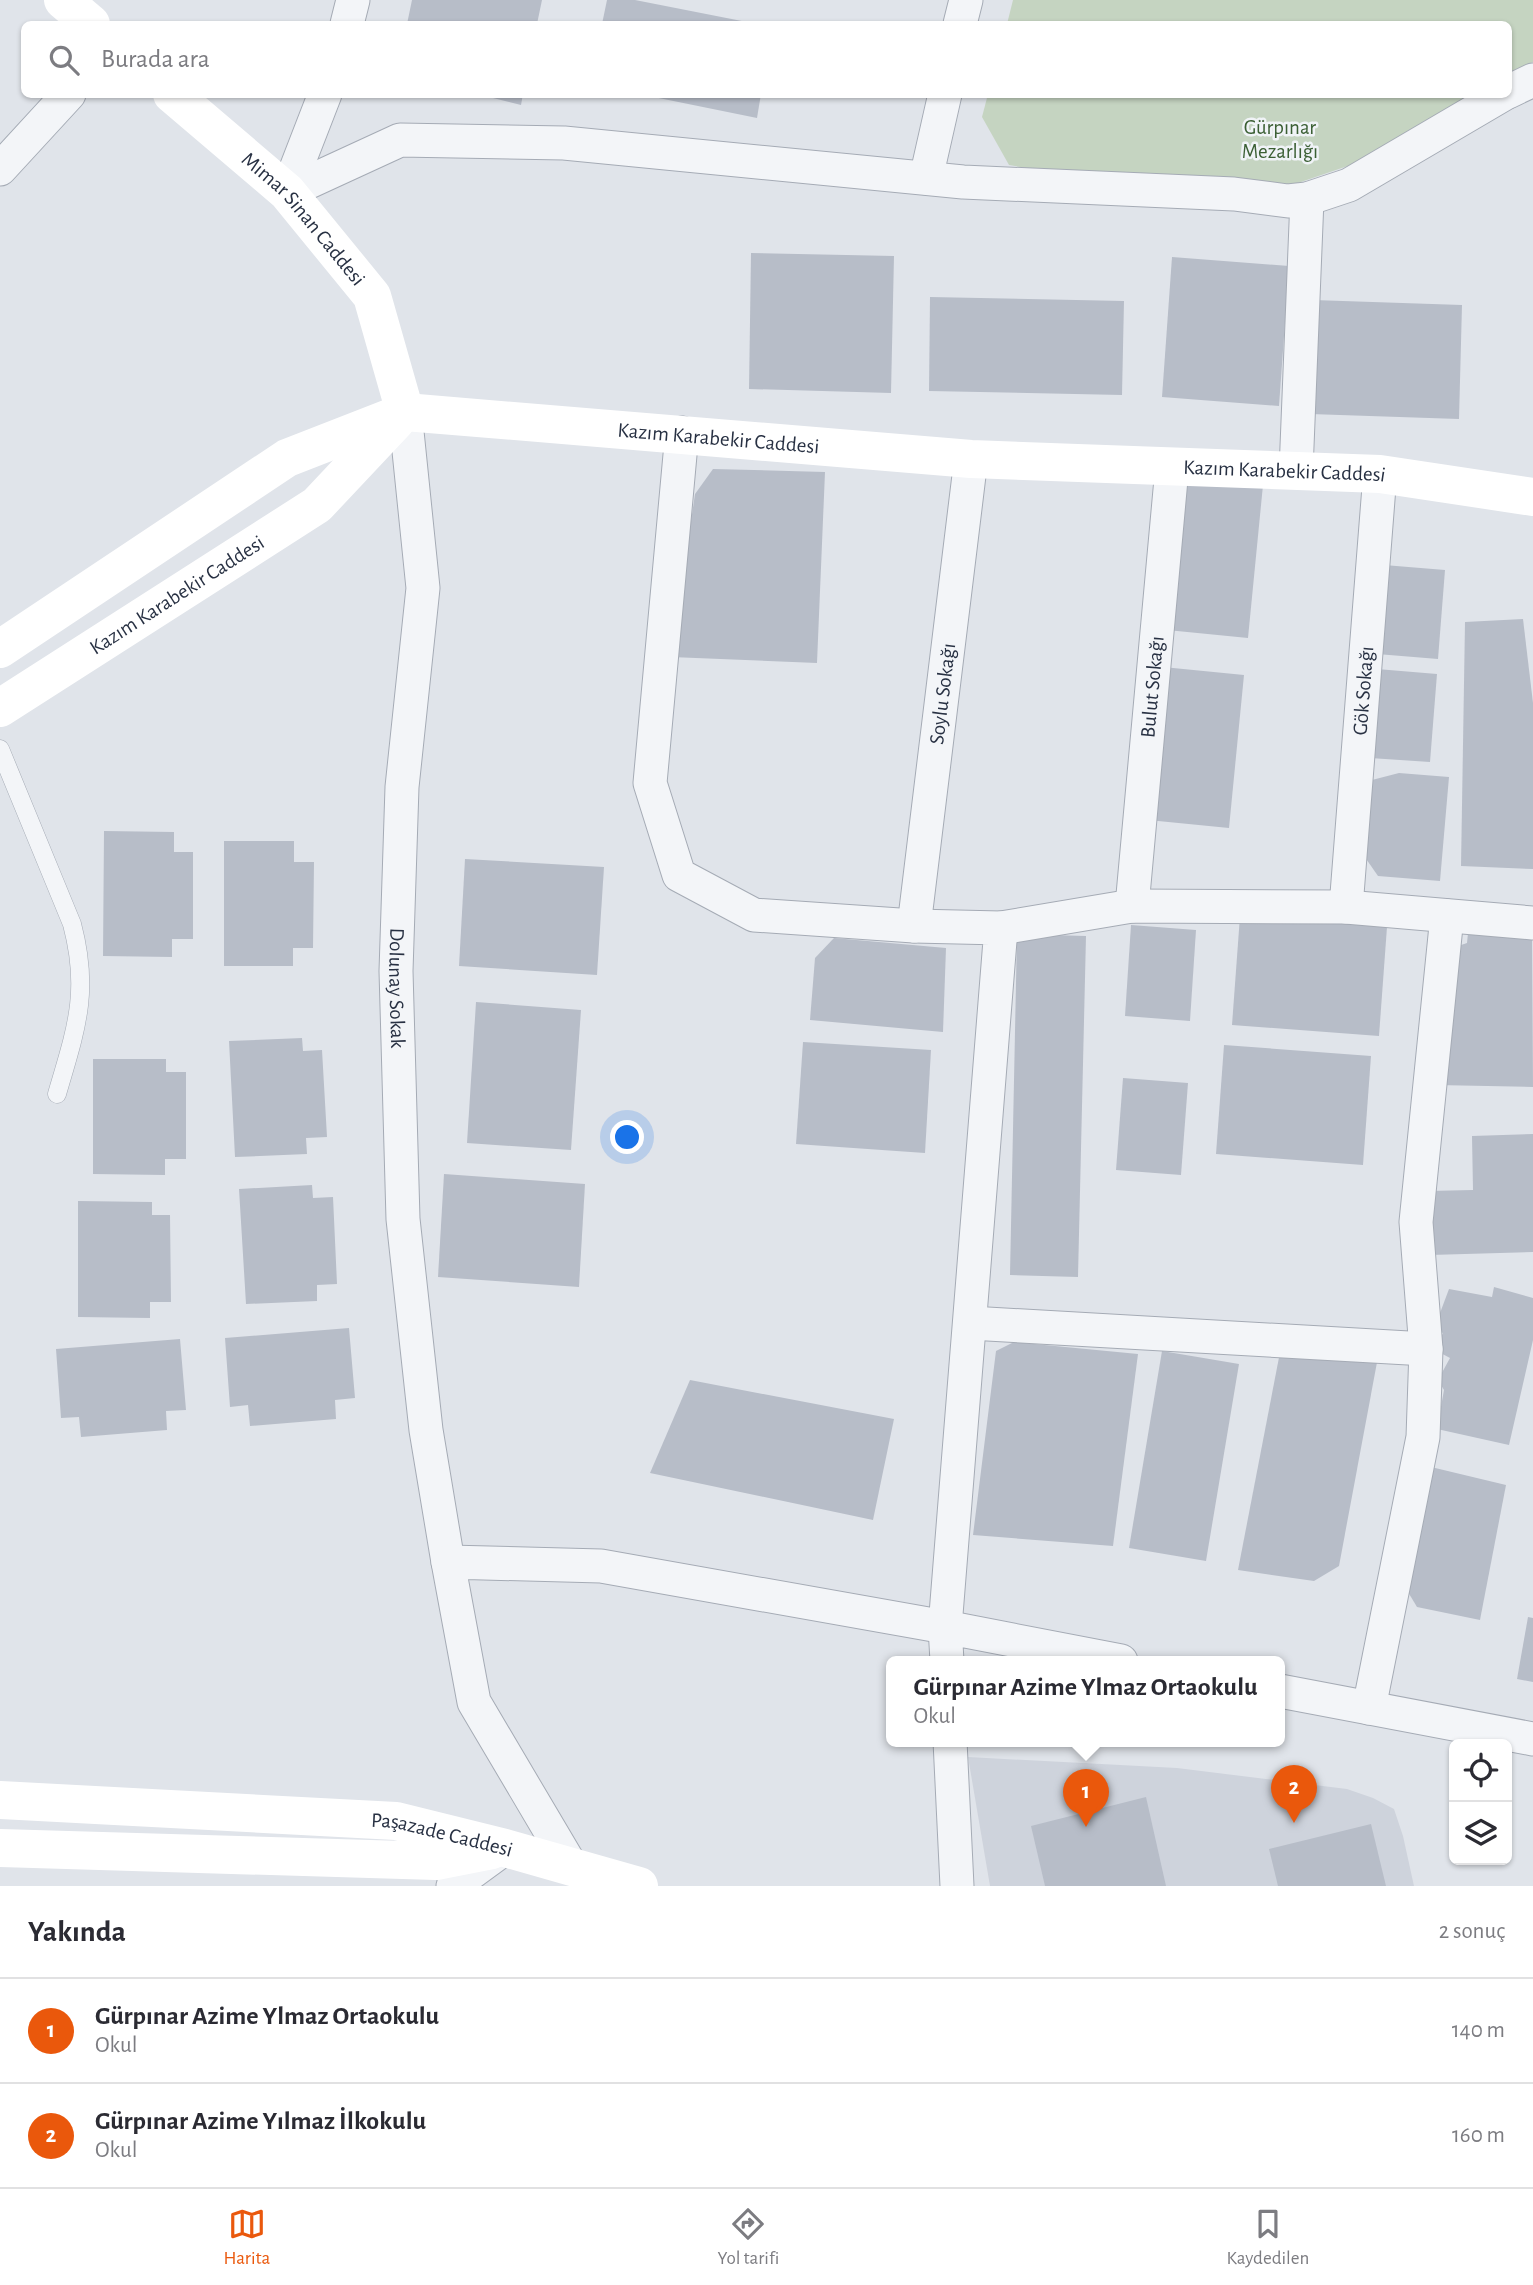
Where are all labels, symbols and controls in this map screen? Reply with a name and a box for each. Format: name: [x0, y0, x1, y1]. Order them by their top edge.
search box: [21, 21, 1512, 98]
icon: search: [45, 41, 83, 79]
text: Burada ara: [101, 46, 210, 72]
park label: Gürpınar Mezarlığı: [1242, 117, 1318, 162]
street label: Mimar Sinan Caddesi: [238, 148, 369, 290]
street label: Kazım Karabekir Caddesi: [617, 419, 820, 457]
street label: Kazım Karabekir Caddesi: [1183, 456, 1387, 485]
street label: Kazım Karabekir Caddesi: [86, 531, 268, 658]
street label: Bulut Sokağı: [1137, 635, 1167, 739]
street label: Soylu Sokağı: [926, 642, 959, 746]
street label: Gök Sokağı: [1349, 645, 1377, 736]
street label: Dolunay Sokak: [385, 927, 409, 1049]
your location: [610, 1120, 644, 1154]
popup: [886, 1656, 1285, 1747]
text: Gürpınar Azime Ylmaz Ortaokulu: [913, 1674, 1258, 1700]
text: Okul: [913, 1705, 956, 1728]
map controls: [1449, 1739, 1512, 1865]
button: locate: [1449, 1739, 1512, 1802]
pin: 2: [1271, 1765, 1317, 1823]
pin: 1: [1063, 1769, 1109, 1827]
button: layers: [1449, 1802, 1512, 1865]
street label: Paşazade Caddesi: [370, 1809, 515, 1860]
text: Yakında: [28, 1917, 126, 1947]
text: 2 sonuç: [1439, 1920, 1505, 1943]
text: Gürpınar Azime Ylmaz Ortaokulu: [95, 2003, 439, 2029]
text: 1: [47, 2019, 55, 2042]
text: 140 m: [1452, 2019, 1505, 2042]
text: Okul: [95, 2034, 138, 2057]
text: Gürpınar Azime Yılmaz İlkokulu: [95, 2108, 426, 2134]
text: 2: [46, 2124, 56, 2147]
text: 160 m: [1452, 2124, 1505, 2147]
text: Okul: [95, 2139, 138, 2162]
tab: Harita: [224, 2205, 270, 2270]
tab: Yol tarifi: [718, 2205, 779, 2270]
tab: Kaydedilen: [1227, 2205, 1309, 2270]

